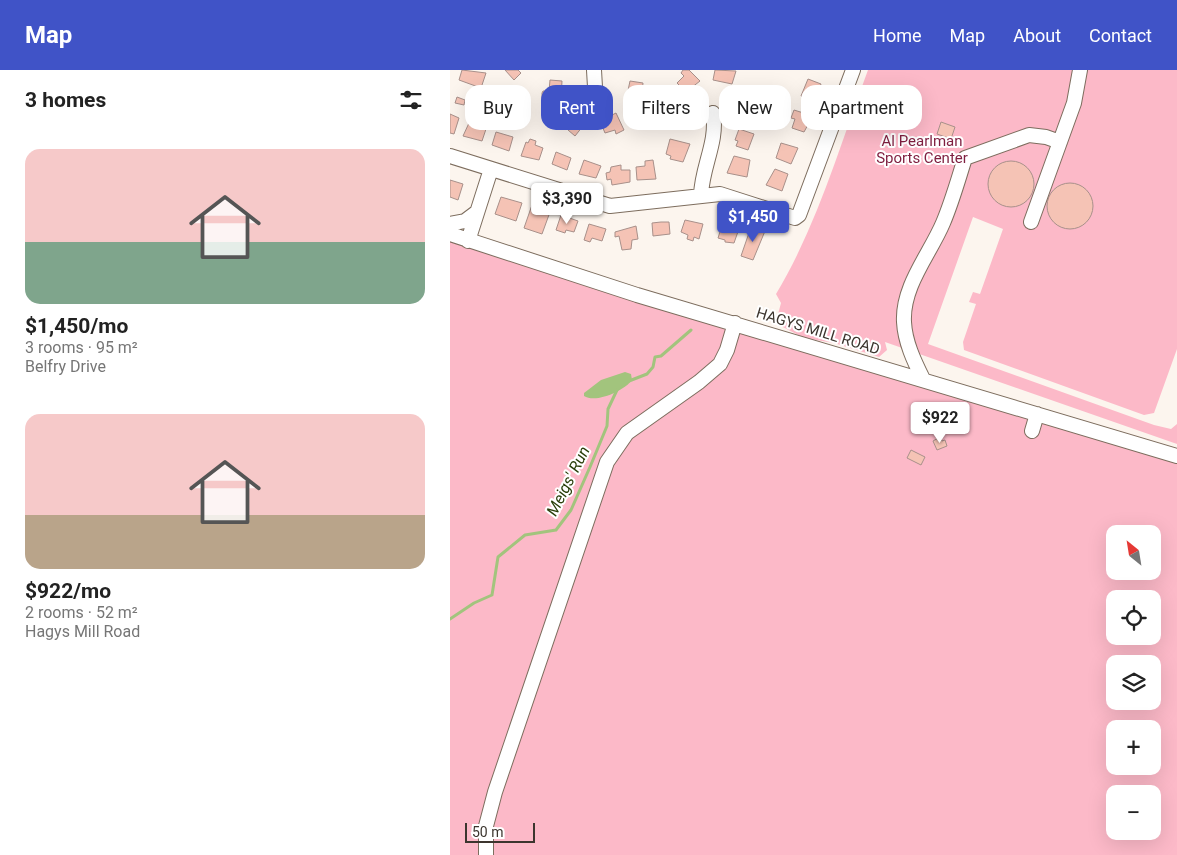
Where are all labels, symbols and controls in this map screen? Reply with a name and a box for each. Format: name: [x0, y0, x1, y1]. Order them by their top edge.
text: Map: [25, 21, 72, 49]
text: Home: [873, 25, 922, 46]
text: Map: [950, 25, 985, 46]
text: About: [1013, 25, 1061, 46]
text: Contact: [1089, 25, 1152, 46]
chip: Buy: [465, 85, 531, 130]
chip: Rent: [541, 85, 613, 130]
chip: Filters: [623, 85, 709, 130]
chip: New: [719, 85, 791, 130]
chip: Apartment: [801, 85, 922, 130]
icon: filters: [397, 86, 425, 114]
text: 3 homes: [25, 88, 106, 112]
park label: Al Pearlman Sports Center: [876, 132, 968, 167]
icon: home: [180, 182, 270, 272]
pin: $3,390: [526, 182, 608, 225]
text: $3,390: [542, 189, 592, 208]
pin: $1,450: [712, 200, 794, 243]
text: $1,450: [728, 207, 778, 226]
street label: HAGYS MILL ROAD: [754, 304, 882, 358]
text: $1,450/mo: [25, 314, 128, 338]
text: 3 rooms · 95 m²: [25, 338, 138, 357]
text: Belfry Drive: [25, 357, 106, 376]
pin: $922: [910, 402, 970, 444]
text: $922: [922, 408, 958, 427]
water label: Meigs' Run: [542, 443, 594, 519]
icon: home: [180, 447, 270, 537]
north arrow: [1106, 525, 1161, 580]
map controls: [1106, 525, 1161, 840]
text: $922/mo: [25, 579, 111, 603]
button: locate: [1106, 590, 1161, 645]
text: 2 rooms · 52 m²: [25, 603, 138, 622]
text: Hagys Mill Road: [25, 622, 140, 641]
button: layers: [1106, 655, 1161, 710]
button: +: [1106, 720, 1161, 775]
button: −: [1106, 785, 1161, 840]
scale bar: [465, 820, 535, 843]
text: 50 m: [472, 824, 504, 840]

